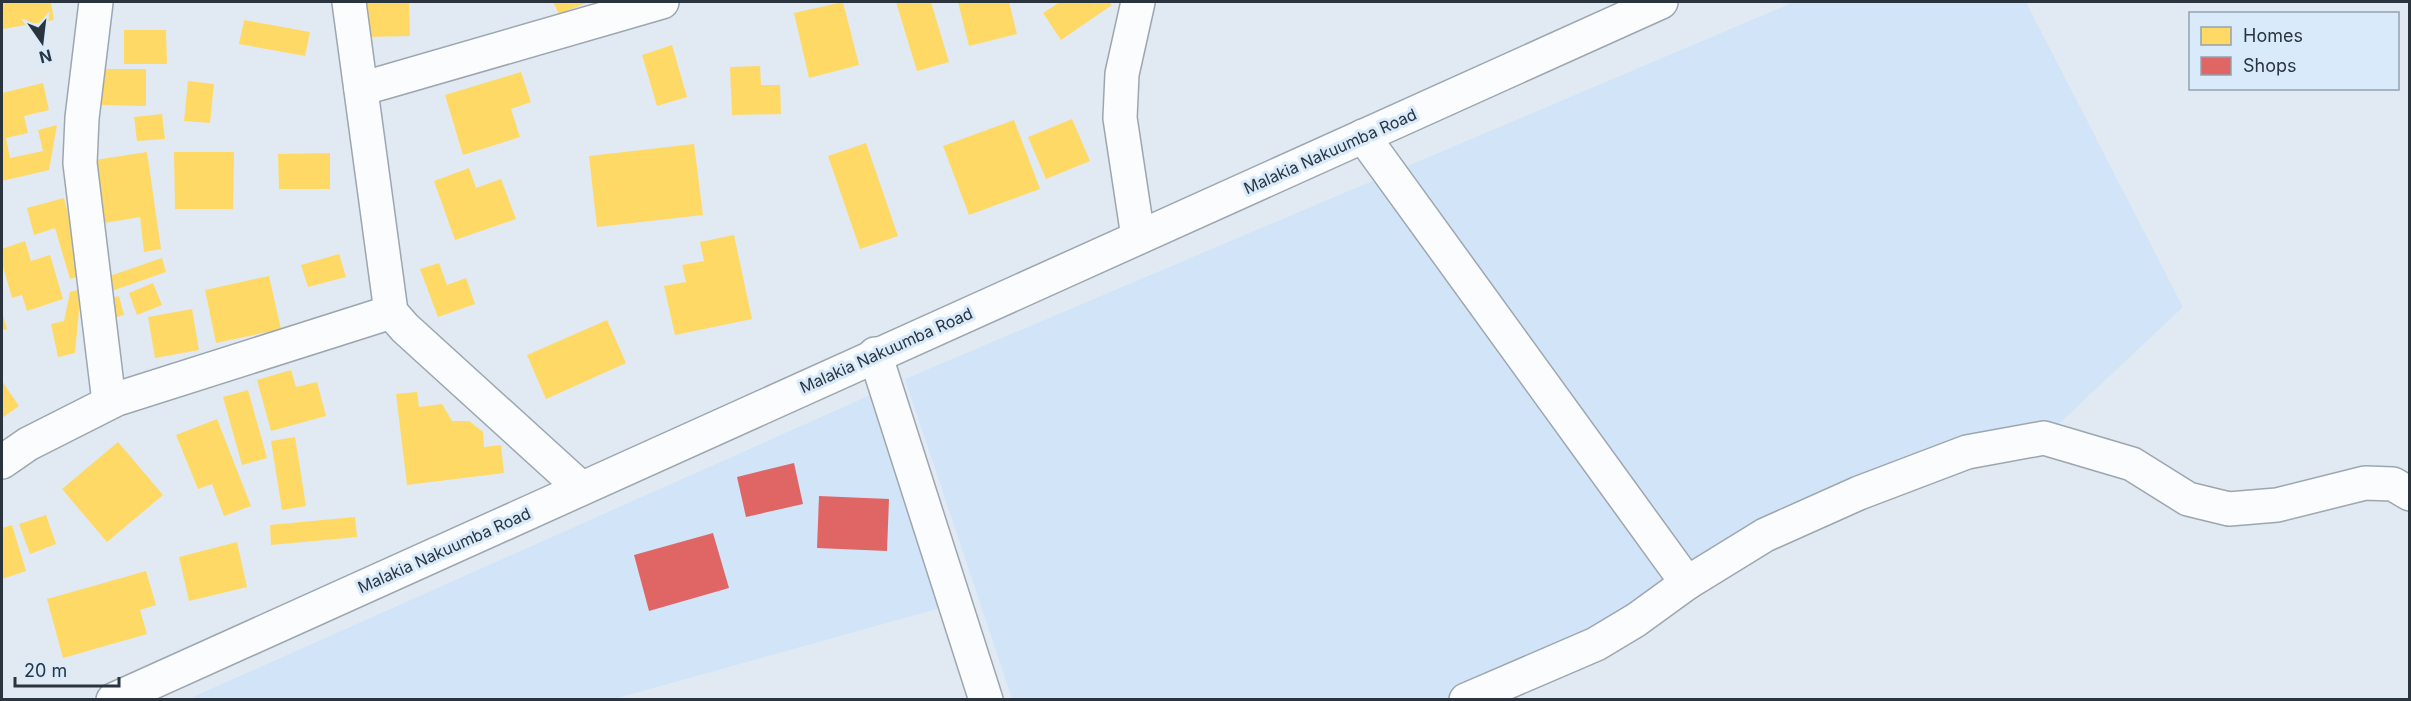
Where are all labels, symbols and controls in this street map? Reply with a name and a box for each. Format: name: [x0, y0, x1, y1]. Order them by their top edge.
north arrow: [12, 12, 72, 72]
legend: [2189, 12, 2399, 90]
text: Homes: [2243, 25, 2303, 46]
text: N: [37, 45, 54, 68]
text: Shops: [2243, 55, 2297, 76]
street label: Malakia Nakuumba Road: [1240, 104, 1420, 198]
street label: Malakia Nakuumba Road: [796, 303, 976, 397]
street label: Malakia Nakuumba Road: [354, 503, 534, 597]
scale bar: [15, 650, 118, 688]
text: 20 m: [24, 660, 67, 681]

